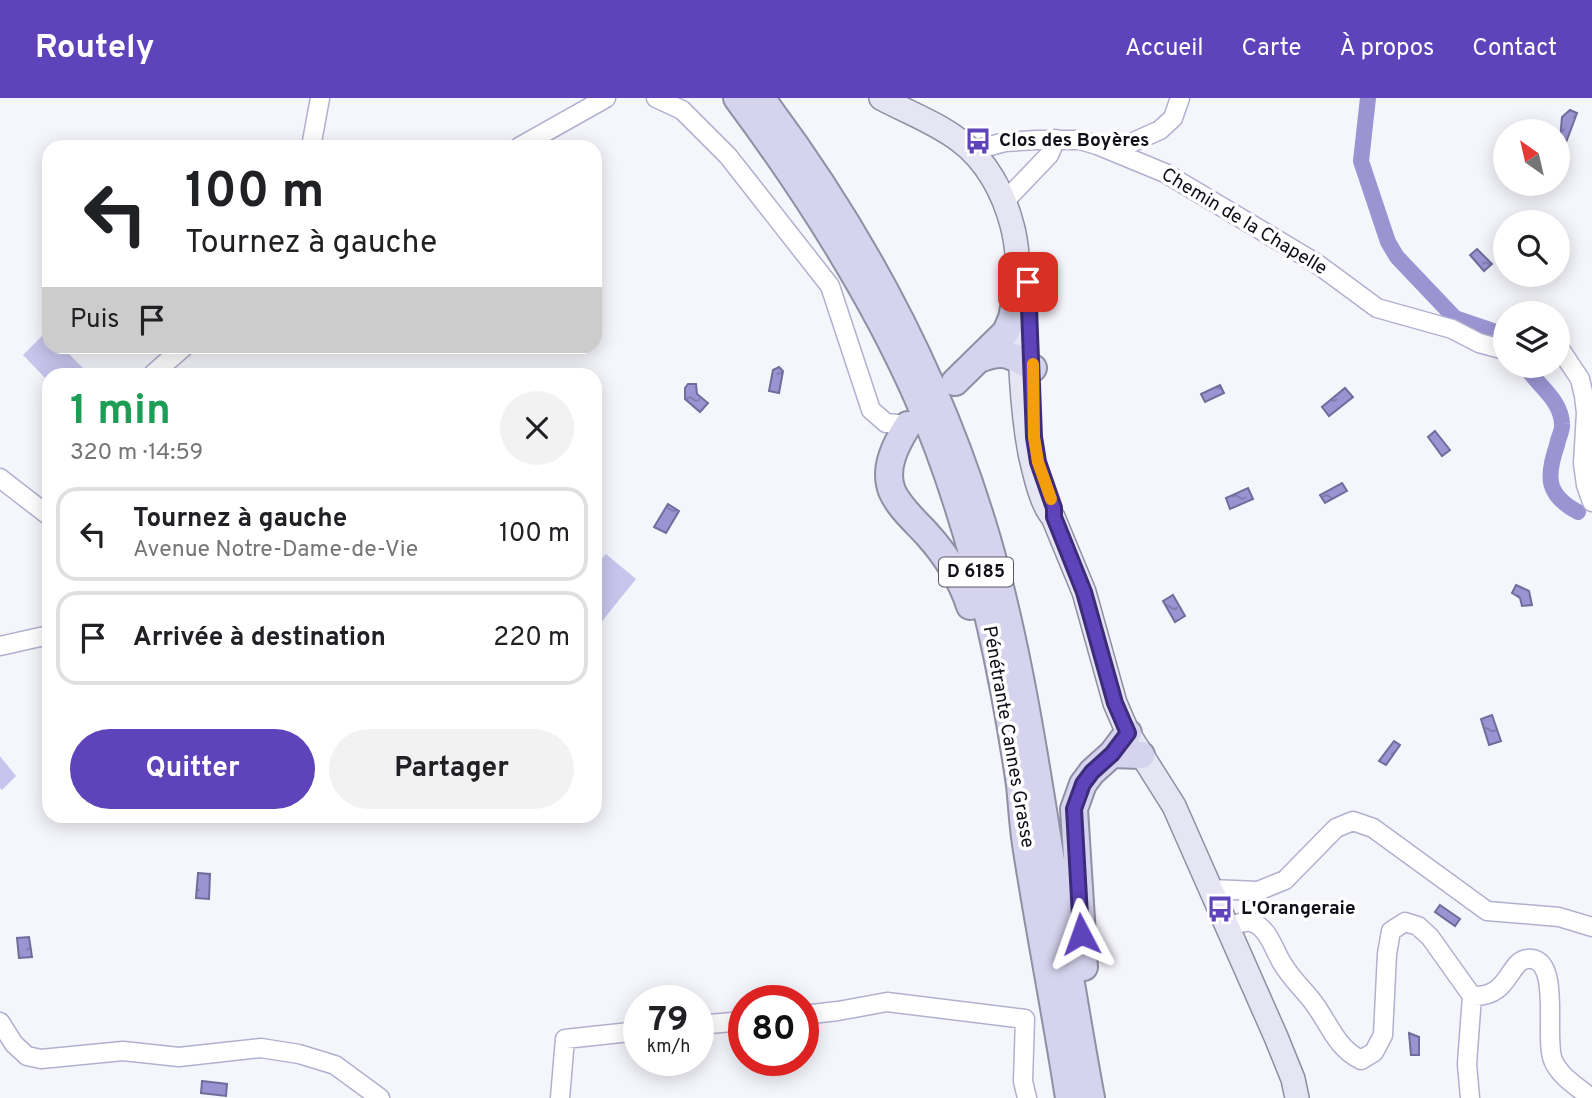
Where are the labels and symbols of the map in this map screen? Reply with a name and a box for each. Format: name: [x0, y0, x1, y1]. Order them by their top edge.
north arrow: [1493, 119, 1570, 196]
bus stop icon: Clos des Boyères: [963, 126, 993, 156]
place label: Clos des Boyères: [999, 129, 1149, 153]
street label: Chemin de la Chapelle: [1157, 163, 1331, 281]
pin: [998, 252, 1058, 312]
road number: D 6185: [939, 558, 1013, 586]
street label: Pénétrante Cannes Grasse: [977, 624, 1039, 850]
bus stop icon: L'Orangeraie: [1205, 894, 1235, 924]
position arrow: [1044, 897, 1118, 971]
place label: L'Orangeraie: [1241, 897, 1356, 921]
speed limit sign: 80: [728, 985, 819, 1076]

